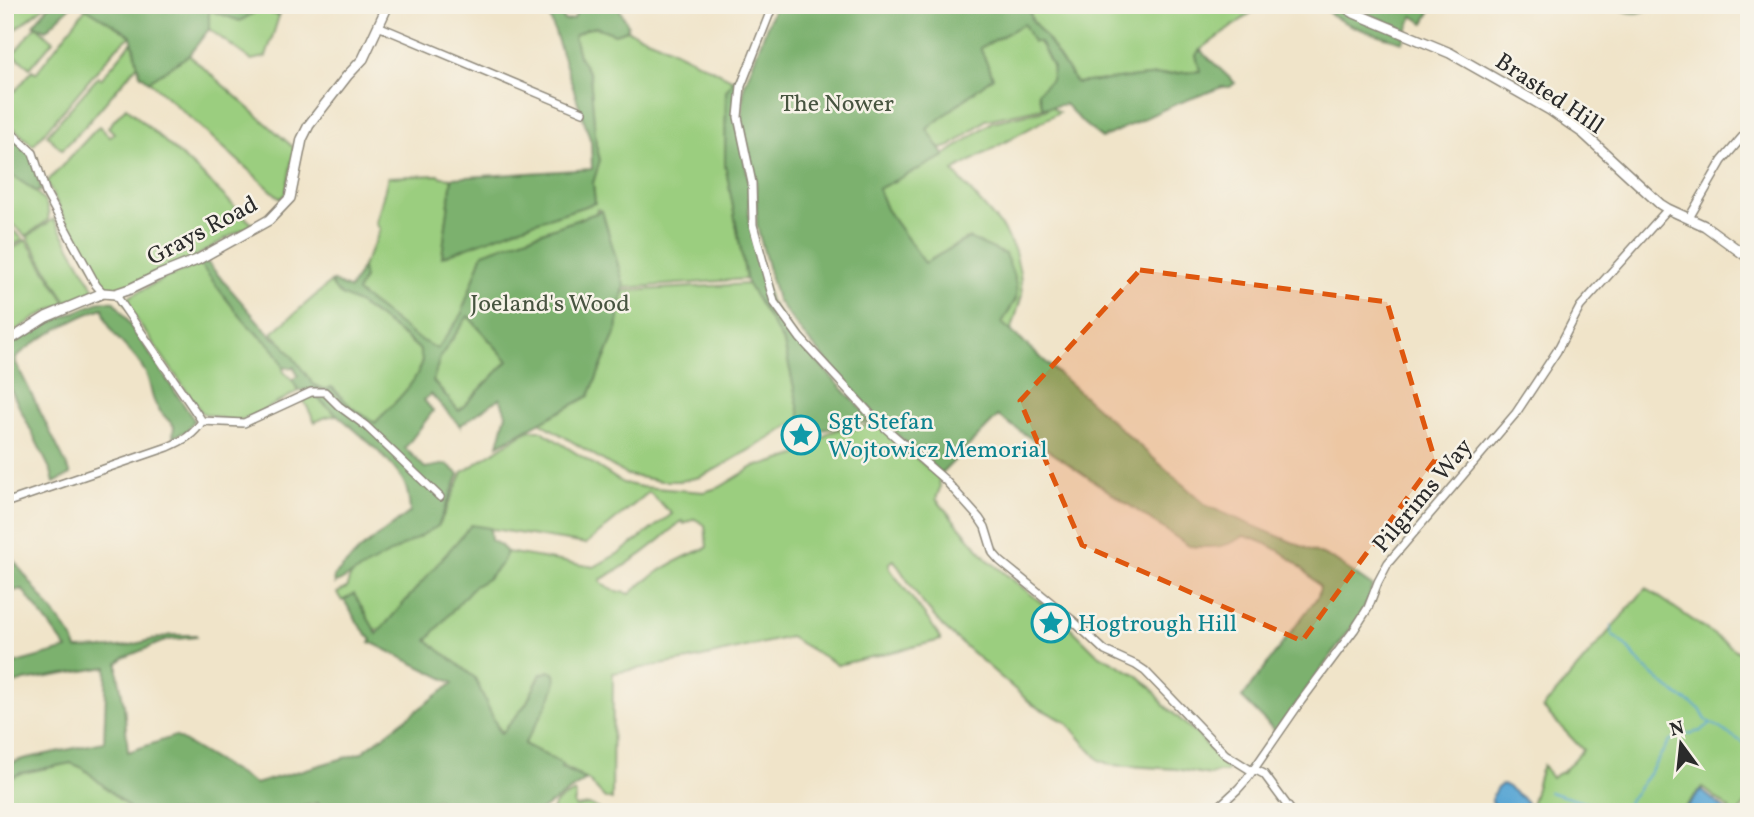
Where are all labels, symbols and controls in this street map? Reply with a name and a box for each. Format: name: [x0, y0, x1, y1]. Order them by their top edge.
street label: Brasted Hill: [1488, 46, 1610, 144]
park label: The Nower: [780, 88, 894, 122]
street label: Grays Road: [141, 188, 264, 275]
park label: Joeland's Wood: [470, 288, 630, 322]
place label: Sgt Stefan Wojtowicz Memorial: [828, 406, 1047, 468]
place icon: Sgt Stefan Wojtowicz Memorial: [780, 414, 822, 456]
street label: Pilgrims Way: [1365, 432, 1482, 561]
place icon: Hogtrough Hill: [1030, 602, 1072, 644]
place label: Hogtrough Hill: [1078, 608, 1237, 642]
north arrow: [1646, 708, 1716, 778]
text: N: [1667, 715, 1687, 744]

